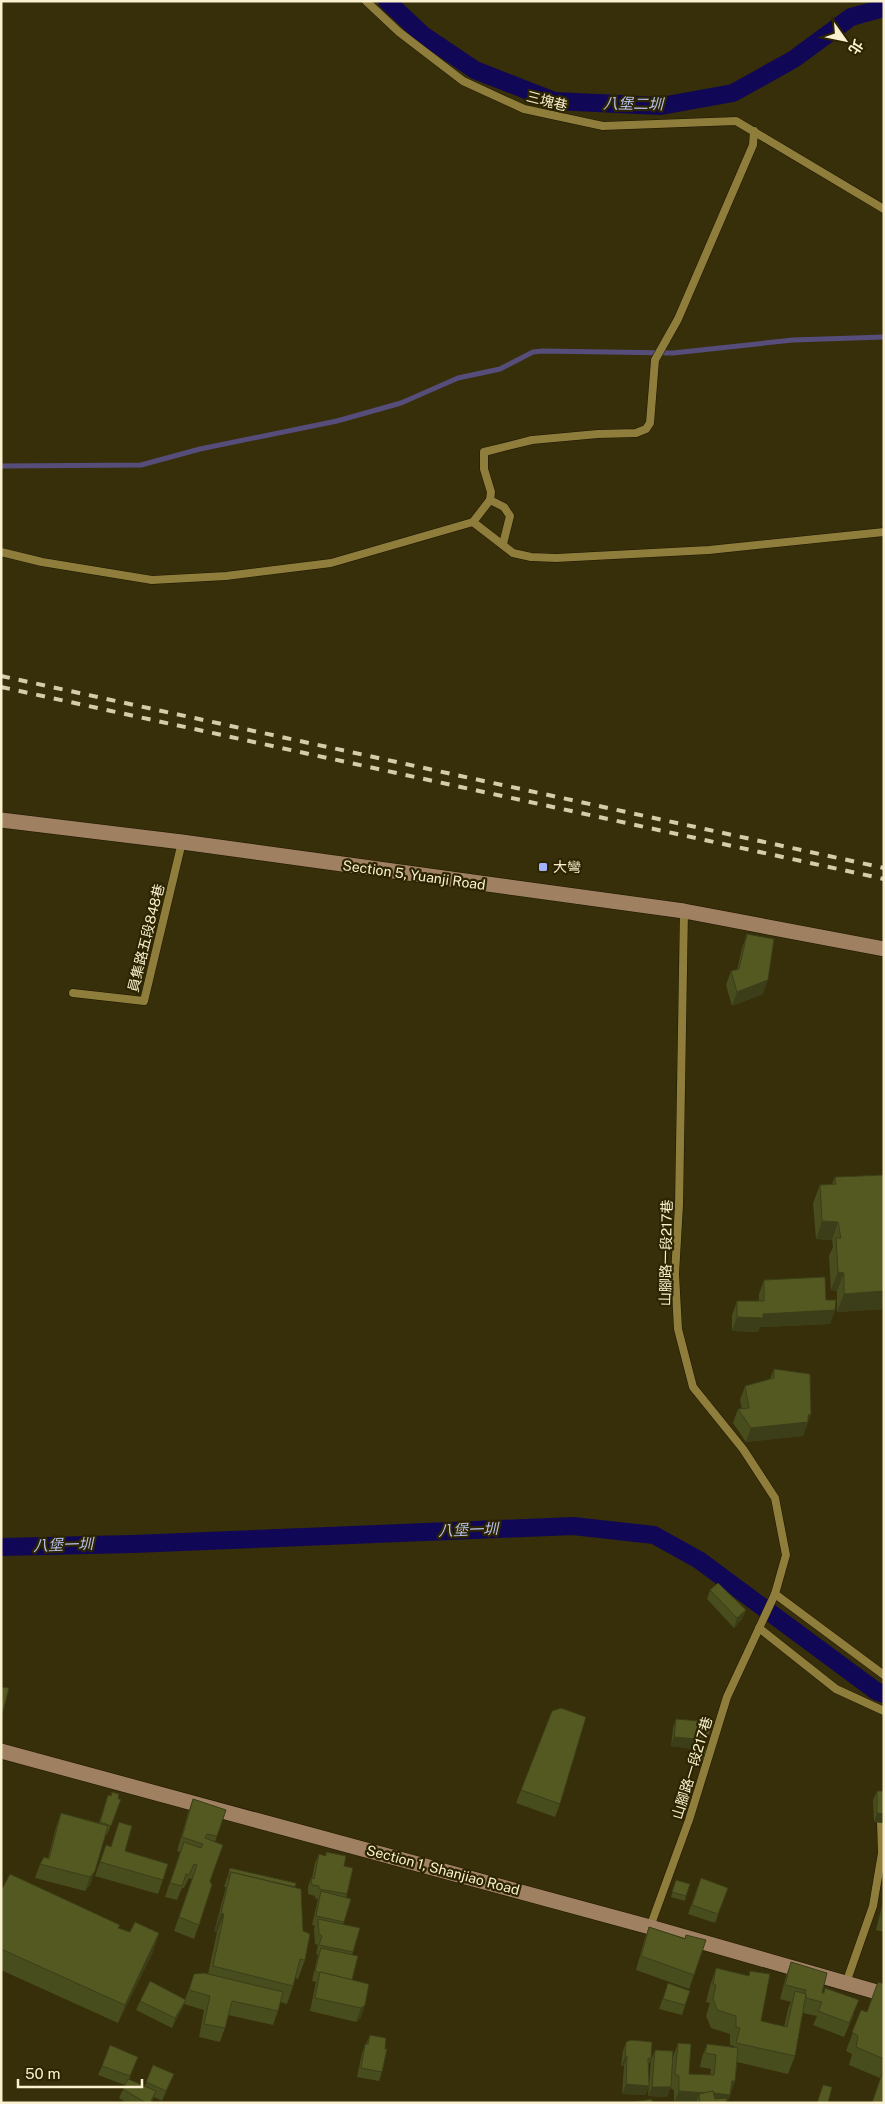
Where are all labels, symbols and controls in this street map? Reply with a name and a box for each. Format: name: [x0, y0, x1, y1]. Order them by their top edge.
north arrow: [820, 15, 870, 65]
text: 北: [845, 37, 866, 57]
street label: 三塊巷: [525, 88, 569, 114]
water label: 八堡二圳: [603, 94, 665, 113]
street label: Section 5, Yuanji Road: [342, 857, 486, 893]
place label: 大彎: [553, 859, 581, 875]
marker: 大彎: [537, 861, 549, 873]
street label: 員集路五段848巷: [125, 882, 167, 994]
street label: 山腳路一段217巷: [657, 1200, 675, 1306]
water label: 八堡一圳: [438, 1520, 500, 1539]
water label: 八堡一圳: [33, 1535, 95, 1554]
street label: 山腳路一段217巷: [669, 1715, 715, 1821]
street label: Section 1, Shanjiao Road: [365, 1842, 521, 1898]
scale bar: [18, 2056, 141, 2088]
text: 50 m: [25, 2065, 60, 2082]

